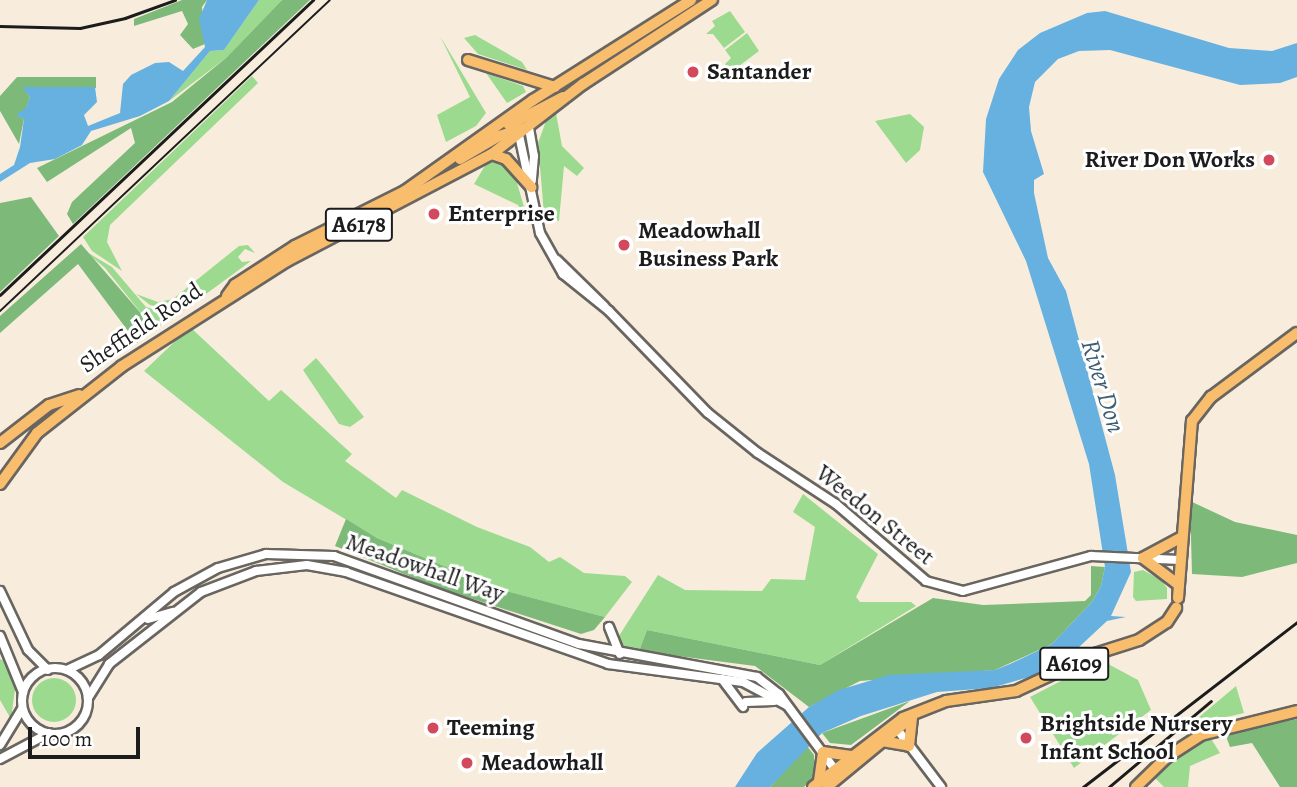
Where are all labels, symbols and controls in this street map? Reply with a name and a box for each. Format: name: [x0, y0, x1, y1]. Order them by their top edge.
place label: Santander: [707, 58, 812, 86]
marker: Santander: [685, 64, 701, 80]
place label: River Don Works: [1084, 146, 1255, 174]
marker: River Don Works: [1261, 152, 1277, 168]
place label: Enterprise: [448, 200, 555, 228]
road number: A6178: [324, 206, 394, 244]
marker: Enterprise: [426, 206, 442, 222]
place label: Meadowhall Business Park: [638, 217, 778, 273]
marker: Meadowhall Business Park: [616, 237, 632, 253]
street label: Sheffield Road: [74, 276, 208, 380]
water label: River Don: [1074, 336, 1132, 436]
street label: Weedon Street: [810, 459, 940, 571]
street label: Meadowhall Way: [342, 527, 508, 609]
road number: A6109: [1039, 644, 1109, 684]
place label: Brightside Nursery Infant School: [1040, 710, 1232, 766]
scale bar: [32, 714, 144, 758]
place label: Teeming: [447, 714, 535, 742]
marker: Teeming: [425, 720, 441, 736]
text: 100 m: [41, 725, 92, 753]
marker: Brightside Nursery Infant School: [1018, 730, 1034, 746]
place label: Meadowhall: [481, 749, 603, 777]
marker: Meadowhall: [459, 755, 475, 771]

